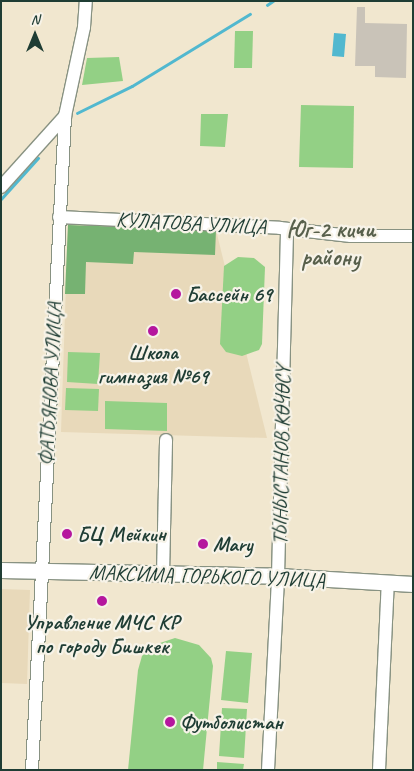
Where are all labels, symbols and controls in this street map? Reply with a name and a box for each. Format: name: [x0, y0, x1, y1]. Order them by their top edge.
north arrow: [10, 10, 60, 60]
text: N: [31, 11, 39, 28]
street label: КУЛАТОВА УЛИЦА: [115, 206, 267, 240]
district label: Юг-2 кичи району: [286, 216, 376, 272]
place label: Бассейн 69: [186, 281, 272, 307]
marker: Бассейн 69: [170, 288, 182, 300]
street label: ФАТЬЯНОВА УЛИЦА: [33, 302, 67, 466]
marker: Школа гимназия №69: [147, 325, 159, 337]
place label: Школа гимназия №69: [98, 339, 208, 389]
street label: ТЫНЫСТАНОВ КӨЧӨСҮ: [267, 365, 295, 545]
place label: БЦ Мейкин: [77, 521, 165, 547]
marker: БЦ Мейкин: [61, 528, 73, 540]
place label: Mary: [213, 531, 252, 557]
marker: Mary: [197, 538, 209, 550]
street label: МАКСИМА ГОРЬКОГО УЛИЦА: [89, 559, 325, 593]
marker: Управление МЧС КР по городу Бишкек: [96, 595, 108, 607]
place label: Управление МЧС КР по городу Бишкек: [24, 609, 180, 659]
place label: Футболистан: [180, 709, 283, 735]
marker: Футболистан: [164, 716, 176, 728]

